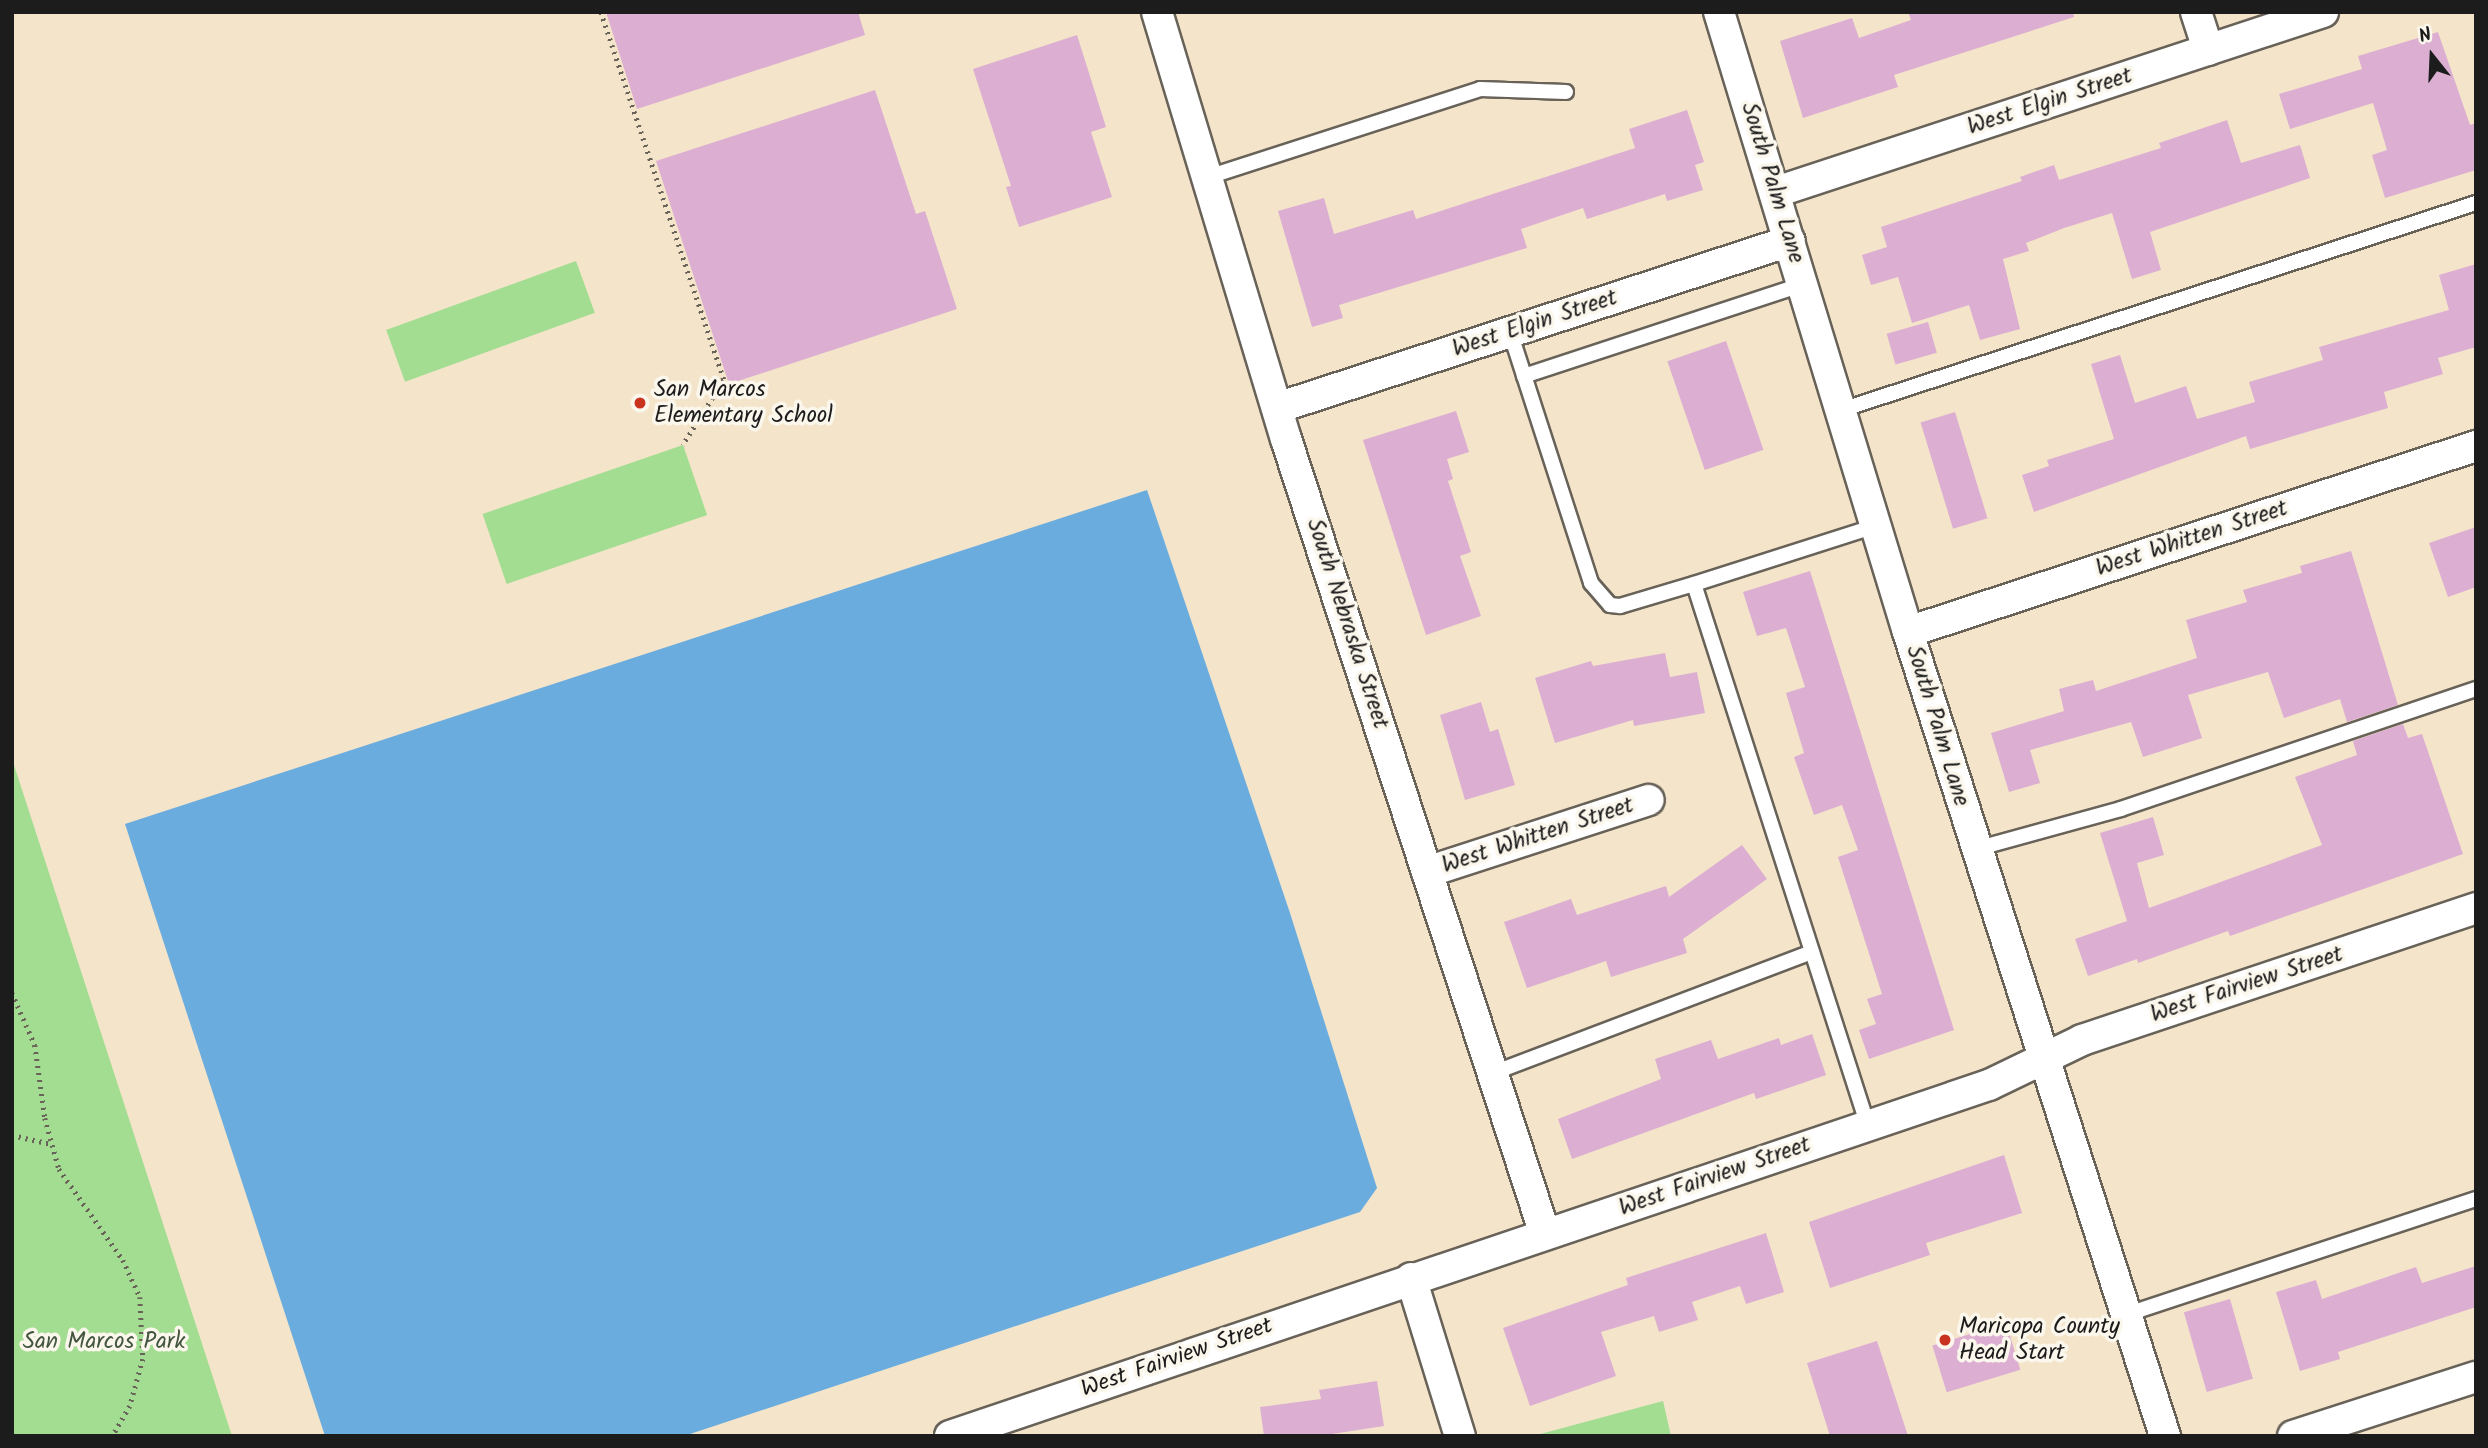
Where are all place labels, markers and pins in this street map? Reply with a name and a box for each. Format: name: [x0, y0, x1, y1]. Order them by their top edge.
place label: San Marcos Elementary School: [654, 376, 833, 430]
marker: San Marcos Elementary School: [632, 395, 648, 411]
place label: Maricopa County Head Start: [1959, 1313, 2120, 1367]
marker: Maricopa County Head Start: [1937, 1332, 1953, 1348]

